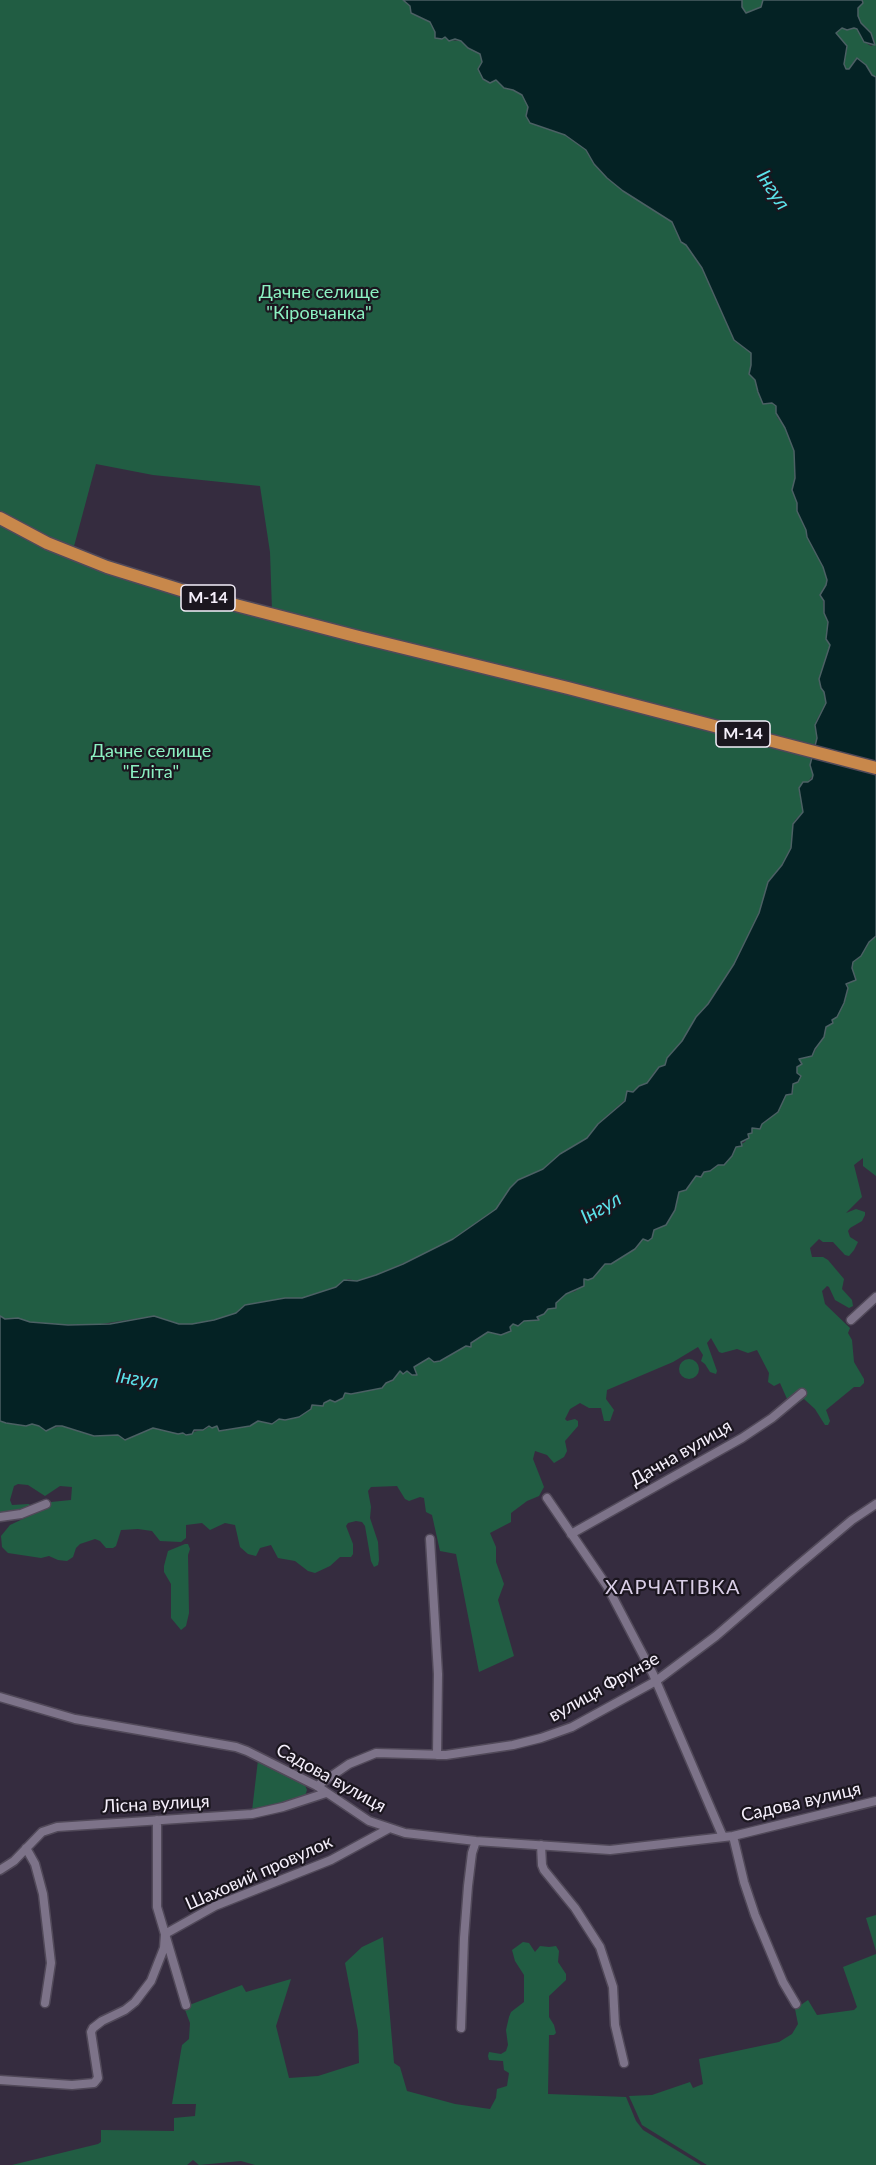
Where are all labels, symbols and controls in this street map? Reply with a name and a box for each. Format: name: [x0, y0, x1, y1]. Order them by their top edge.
water label: Інгул: [751, 165, 795, 215]
park label: Дачне селище "Кіровчанка": [259, 281, 379, 324]
road number: М-14: [181, 585, 235, 611]
road number: М-14: [716, 721, 770, 747]
park label: Дачне селище "Еліта": [91, 740, 211, 783]
water label: Інгул: [576, 1187, 626, 1229]
water label: Інгул: [114, 1364, 160, 1394]
street label: Дачна вулиця: [626, 1415, 736, 1491]
district label: ХАРЧАТІВКА: [605, 1576, 741, 1600]
street label: вулиця Фрунзе: [545, 1648, 663, 1726]
street label: Садова вулиця: [272, 1739, 390, 1817]
street label: Садова вулиця: [739, 1778, 863, 1826]
street label: Лісна вулиця: [102, 1790, 210, 1818]
street label: Шаховий провулок: [182, 1831, 336, 1915]

